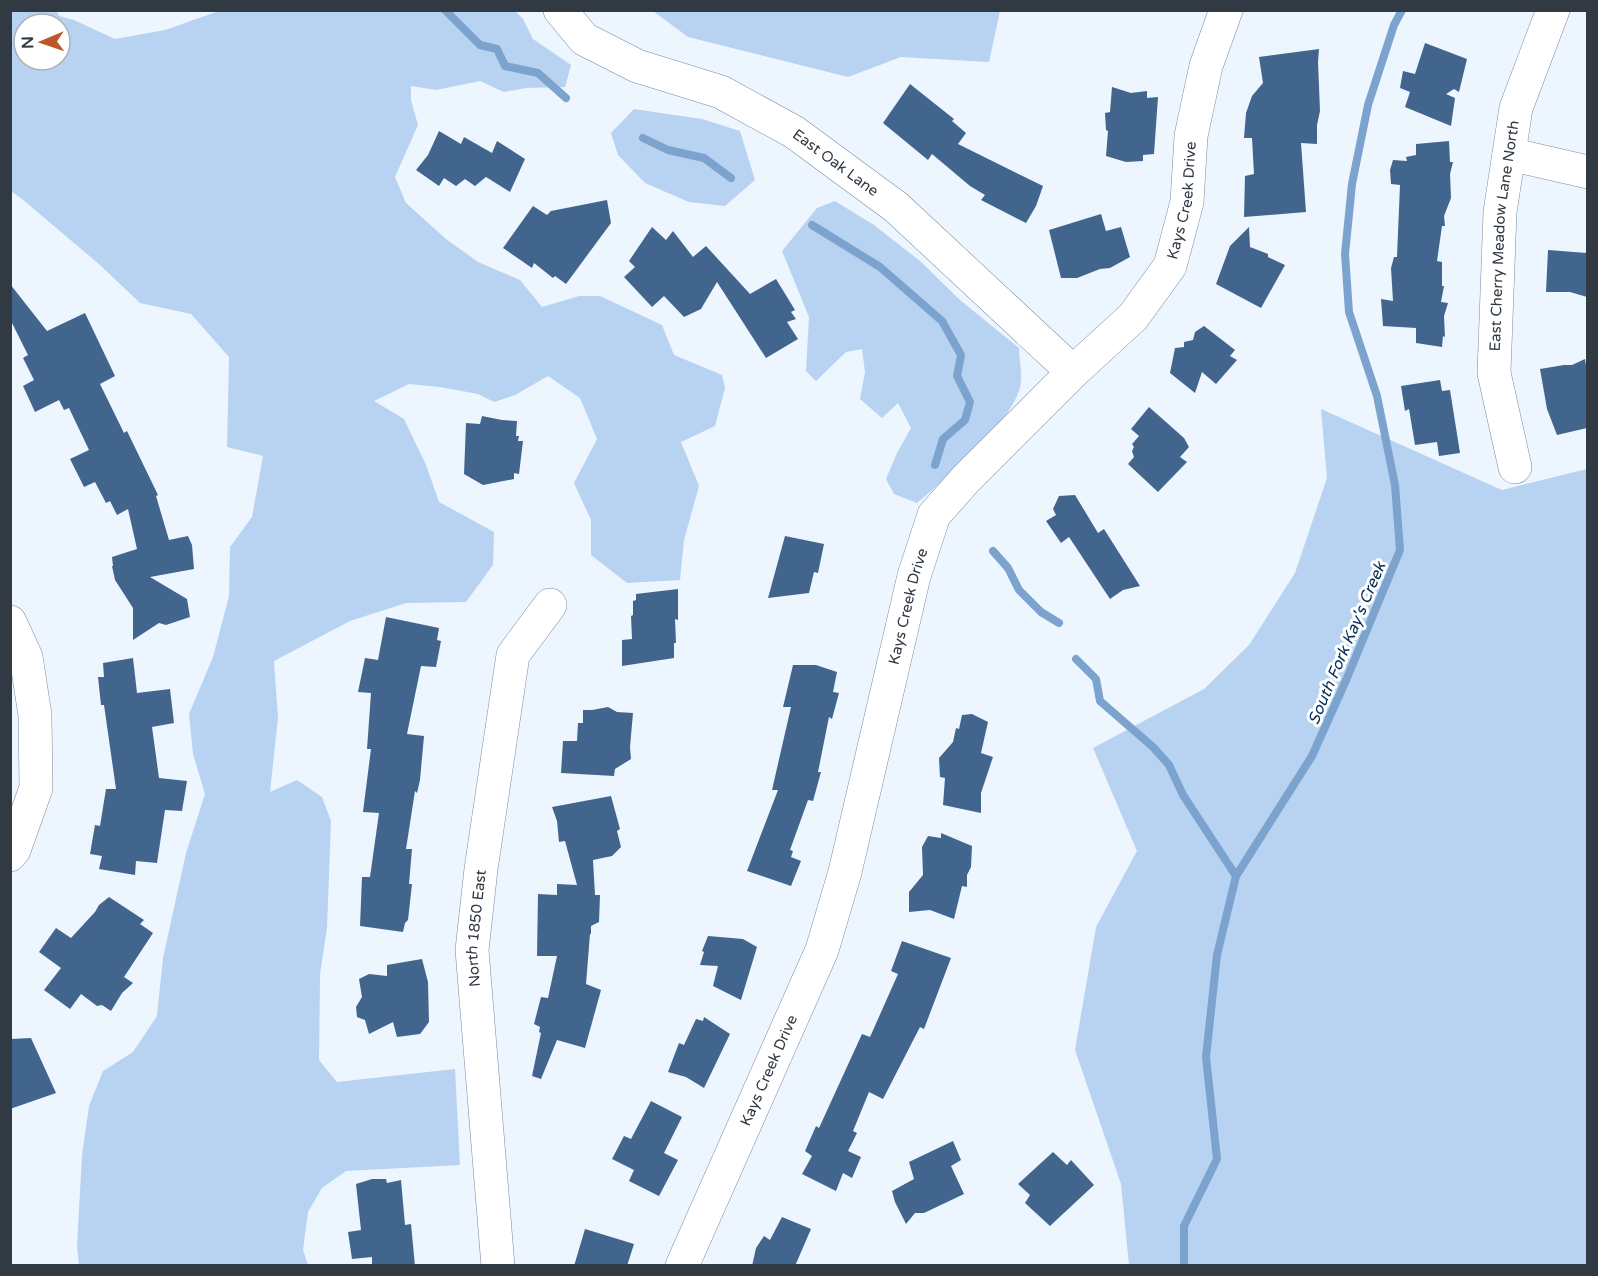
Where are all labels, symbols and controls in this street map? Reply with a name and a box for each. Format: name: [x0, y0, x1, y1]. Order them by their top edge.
north arrow: [12, 12, 72, 72]
text: N: [18, 36, 38, 49]
street label: East Cherry Meadow Lane North: [1486, 119, 1523, 352]
street label: East Oak Lane: [789, 125, 882, 200]
street label: Kays Creek Drive: [1163, 141, 1200, 261]
street label: Kays Creek Drive: [885, 546, 932, 666]
water label: South Fork Kay's Creek: [1304, 558, 1391, 728]
street label: North 1850 East: [463, 868, 490, 988]
street label: Kays Creek Drive: [736, 1012, 801, 1129]

